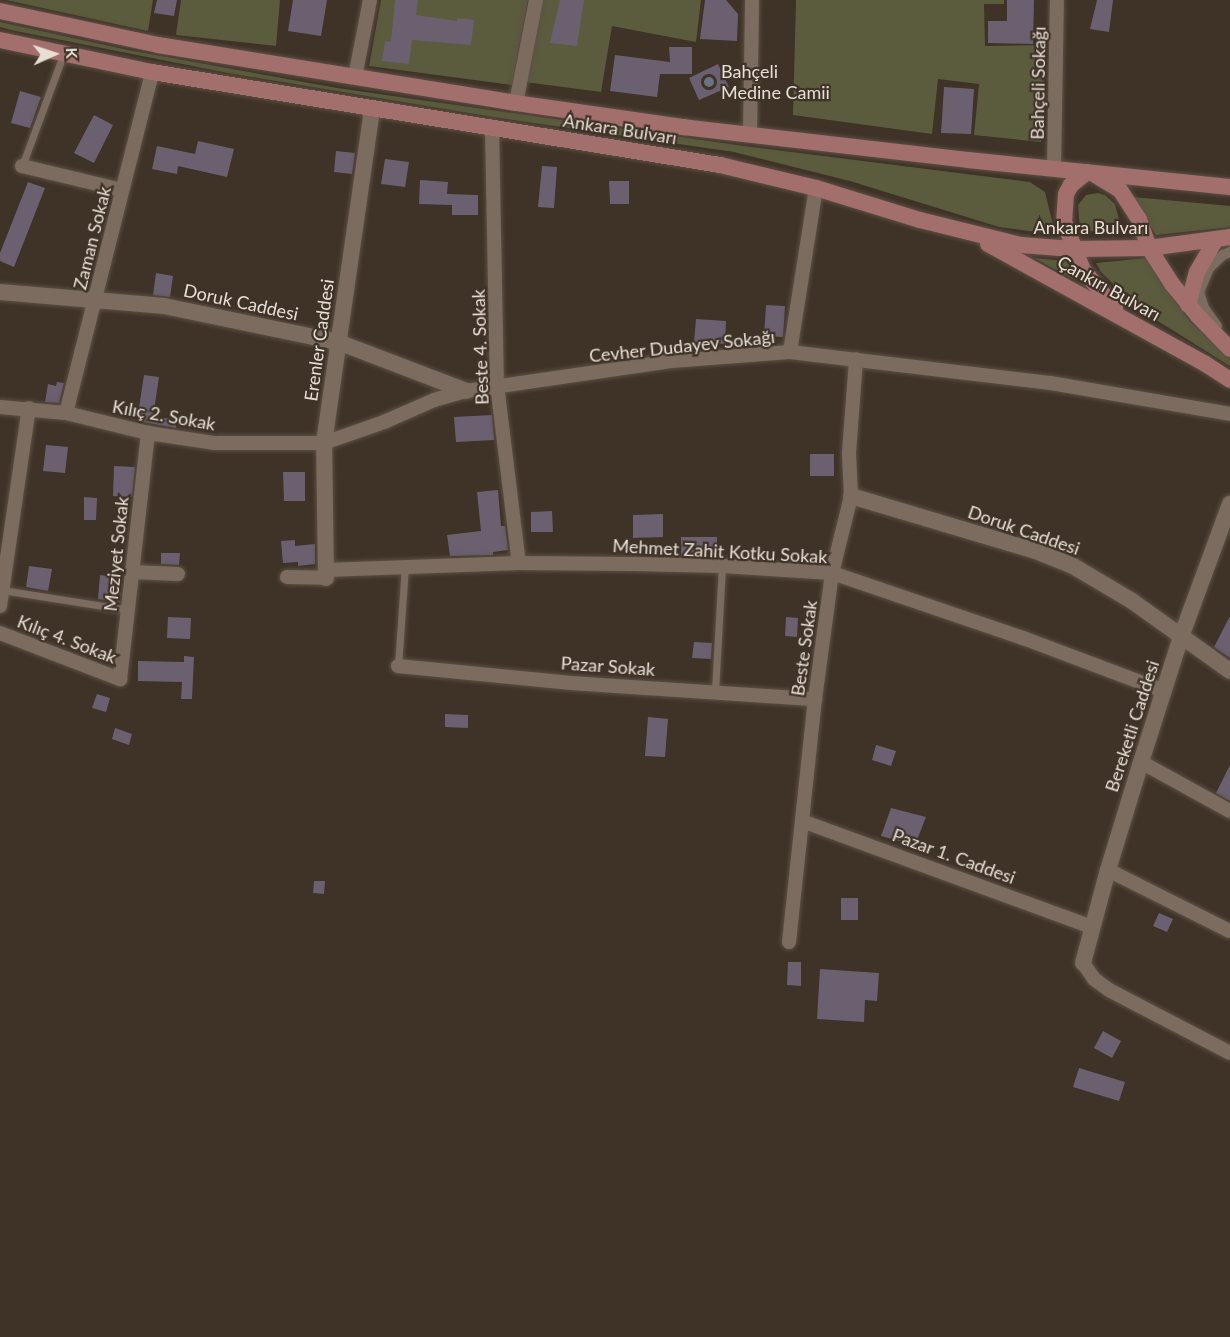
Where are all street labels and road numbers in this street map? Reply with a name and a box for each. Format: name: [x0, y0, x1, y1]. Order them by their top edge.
street label: Bahçeli Sokağı: [1026, 26, 1050, 140]
street label: Ankara Bulvarı: [562, 109, 678, 149]
street label: Zaman Sokak: [69, 184, 115, 292]
street label: Ankara Bulvarı: [1034, 216, 1148, 238]
street label: Çankırı Bulvarı: [1054, 251, 1164, 325]
street label: Erenler Caddesi: [300, 277, 338, 403]
street label: Doruk Caddesi: [182, 279, 300, 325]
street label: Beste 4. Sokak: [467, 289, 493, 405]
street label: Cevher Dudayev Sokağı: [588, 325, 776, 367]
street label: Kılıç 2. Sokak: [111, 395, 217, 435]
street label: Meziyet Sokak: [99, 496, 133, 612]
street label: Doruk Caddesi: [965, 501, 1083, 559]
street label: Mehmet Zahit Kotku Sokak: [612, 535, 828, 567]
street label: Beste Sokak: [787, 599, 821, 697]
street label: Kılıç 4. Sokak: [14, 610, 120, 668]
street label: Pazar Sokak: [560, 652, 656, 680]
street label: Bereketli Caddesi: [1101, 657, 1163, 795]
street label: Pazar 1. Caddesi: [889, 824, 1019, 888]

